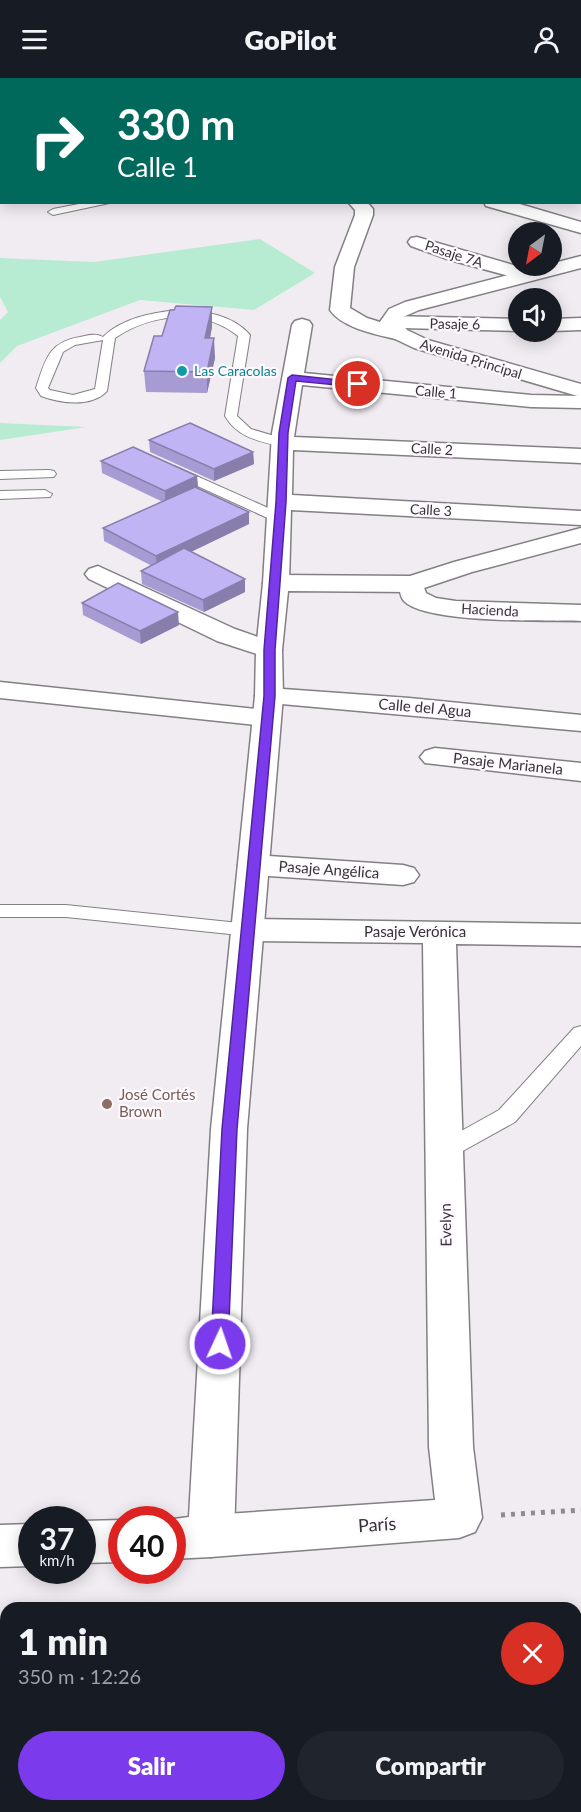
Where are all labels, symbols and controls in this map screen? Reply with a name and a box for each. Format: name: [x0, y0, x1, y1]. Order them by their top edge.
icon: menu: [18, 23, 51, 56]
text: GoPilot: [245, 23, 336, 56]
icon: person: [530, 23, 563, 56]
text: 330 m: [117, 99, 235, 149]
icon: right: [18, 102, 96, 180]
text: Calle 1: [117, 150, 198, 183]
north arrow: [508, 222, 562, 276]
map controls: [508, 222, 562, 342]
street label: Pasaje 7A: [423, 236, 486, 271]
button: sound: [508, 288, 562, 342]
street label: Pasaje 6: [430, 315, 480, 332]
street label: Avenida Principal: [418, 335, 524, 382]
pin: [332, 358, 383, 409]
place label: Las Caracolas: [194, 362, 277, 379]
marker: Las Caracolas: [175, 364, 189, 378]
icon: arrive: [341, 367, 374, 400]
street label: Calle 1: [414, 381, 458, 402]
street label: Calle 2: [411, 439, 453, 458]
street label: Calle 3: [410, 500, 452, 519]
street label: Hacienda: [461, 600, 519, 619]
street label: Calle del Agua: [378, 694, 472, 720]
street label: Pasaje Marianela: [452, 748, 564, 778]
street label: Pasaje Angélica: [278, 857, 380, 881]
street label: Pasaje Verónica: [364, 922, 466, 940]
place label: José Cortés Brown: [119, 1085, 195, 1120]
marker: José Cortés Brown: [100, 1097, 114, 1111]
street label: Evelyn: [436, 1203, 454, 1247]
position arrow: [188, 1312, 252, 1376]
speed limit sign: 40: [108, 1506, 186, 1584]
street label: París: [357, 1512, 397, 1536]
text: 37: [40, 1520, 74, 1556]
text: km/h: [39, 1551, 75, 1569]
text: 1 min: [18, 1619, 108, 1663]
button: close: [501, 1622, 564, 1685]
text: 350 m · 12:26: [18, 1664, 141, 1688]
button: Salir: [18, 1731, 285, 1800]
button: Compartir: [297, 1731, 564, 1800]

